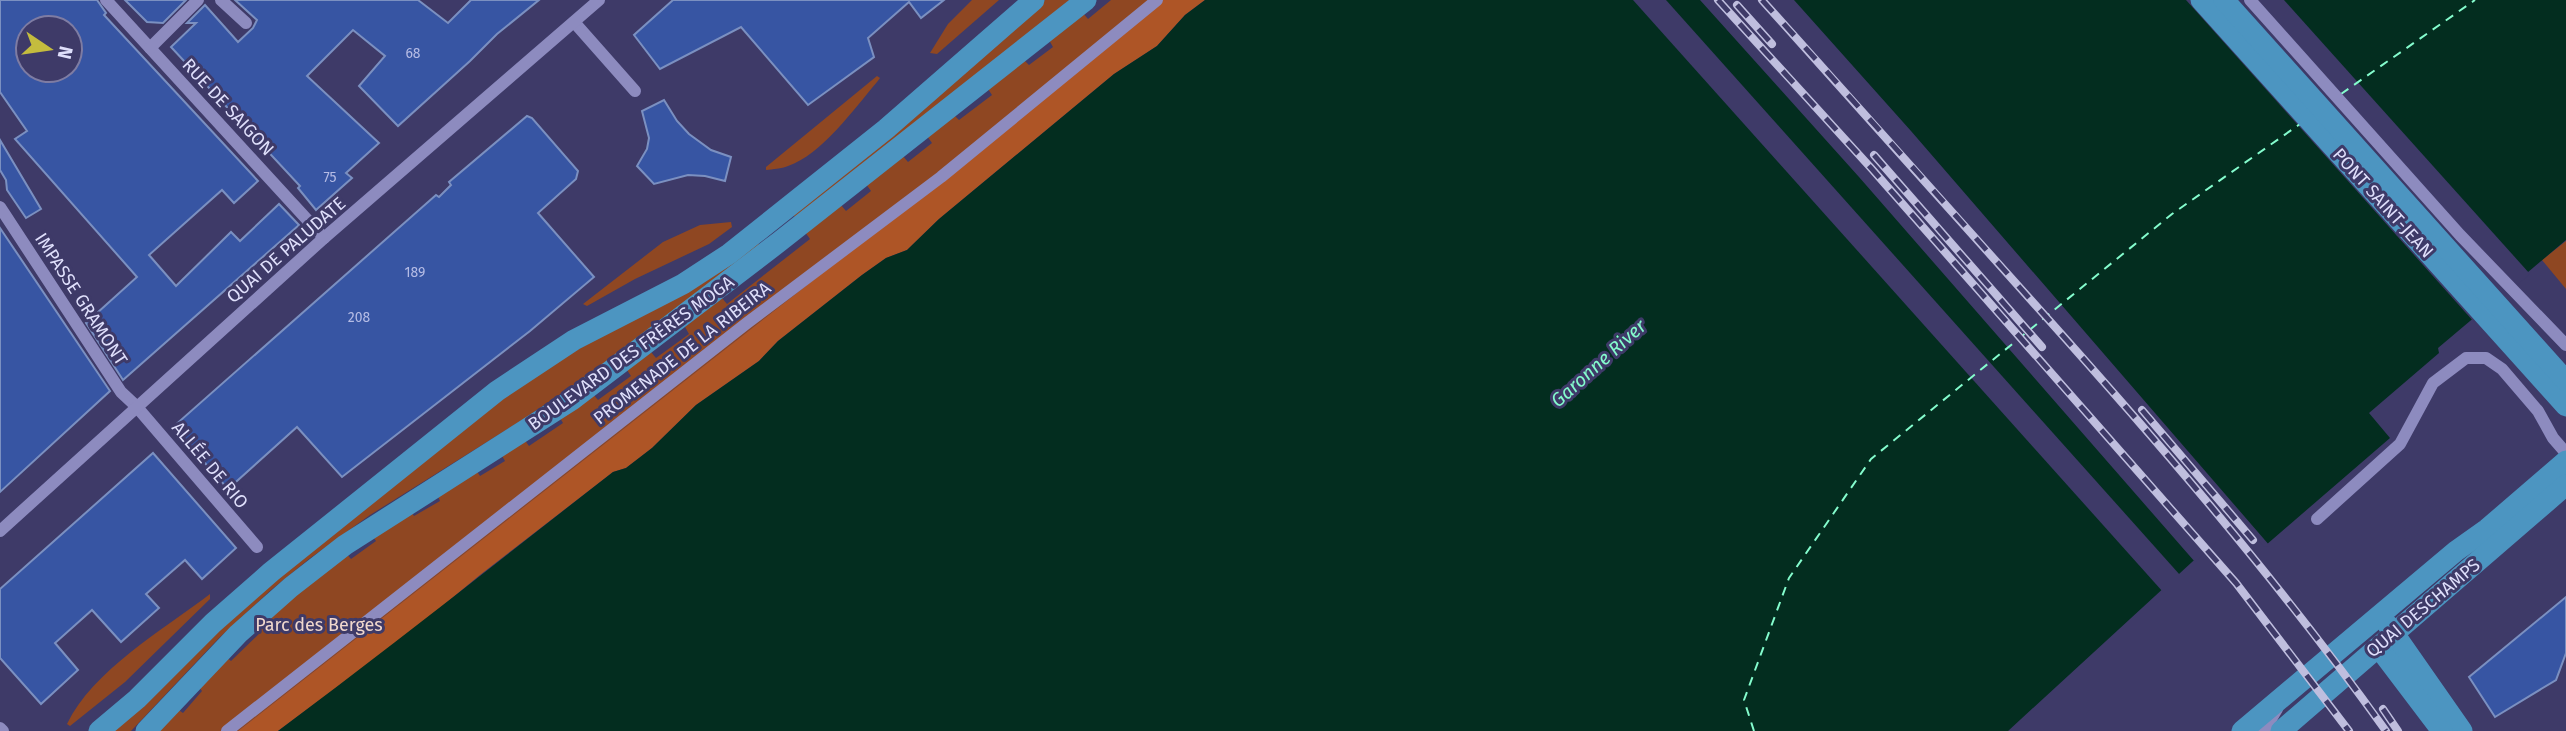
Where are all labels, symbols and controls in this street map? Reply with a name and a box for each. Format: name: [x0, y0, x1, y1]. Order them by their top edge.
north arrow: [14, 14, 84, 84]
text: N: [52, 44, 78, 61]
house number: 68: [405, 45, 421, 62]
street label: RUE DE SAIGON: [177, 54, 279, 160]
street label: PONT SAINT-JEAN: [2328, 144, 2438, 262]
house number: 75: [323, 169, 337, 186]
street label: QUAI DE PALUDATE: [222, 192, 350, 308]
street label: IMPASSE GRAMONT: [30, 229, 132, 370]
house number: 189: [405, 264, 425, 281]
street label: BOULEVARD DES FRÈRES MOGA: [523, 270, 739, 435]
street label: PROMENADE DE LA RIBEIRA: [589, 276, 776, 429]
house number: 208: [348, 309, 371, 326]
water label: Garonne River: [1546, 314, 1651, 412]
street label: ALLÉE DE RIO: [167, 416, 254, 513]
street label: QUAI DESCHAMPS: [2362, 554, 2485, 662]
park label: Parc des Berges: [255, 614, 383, 636]

